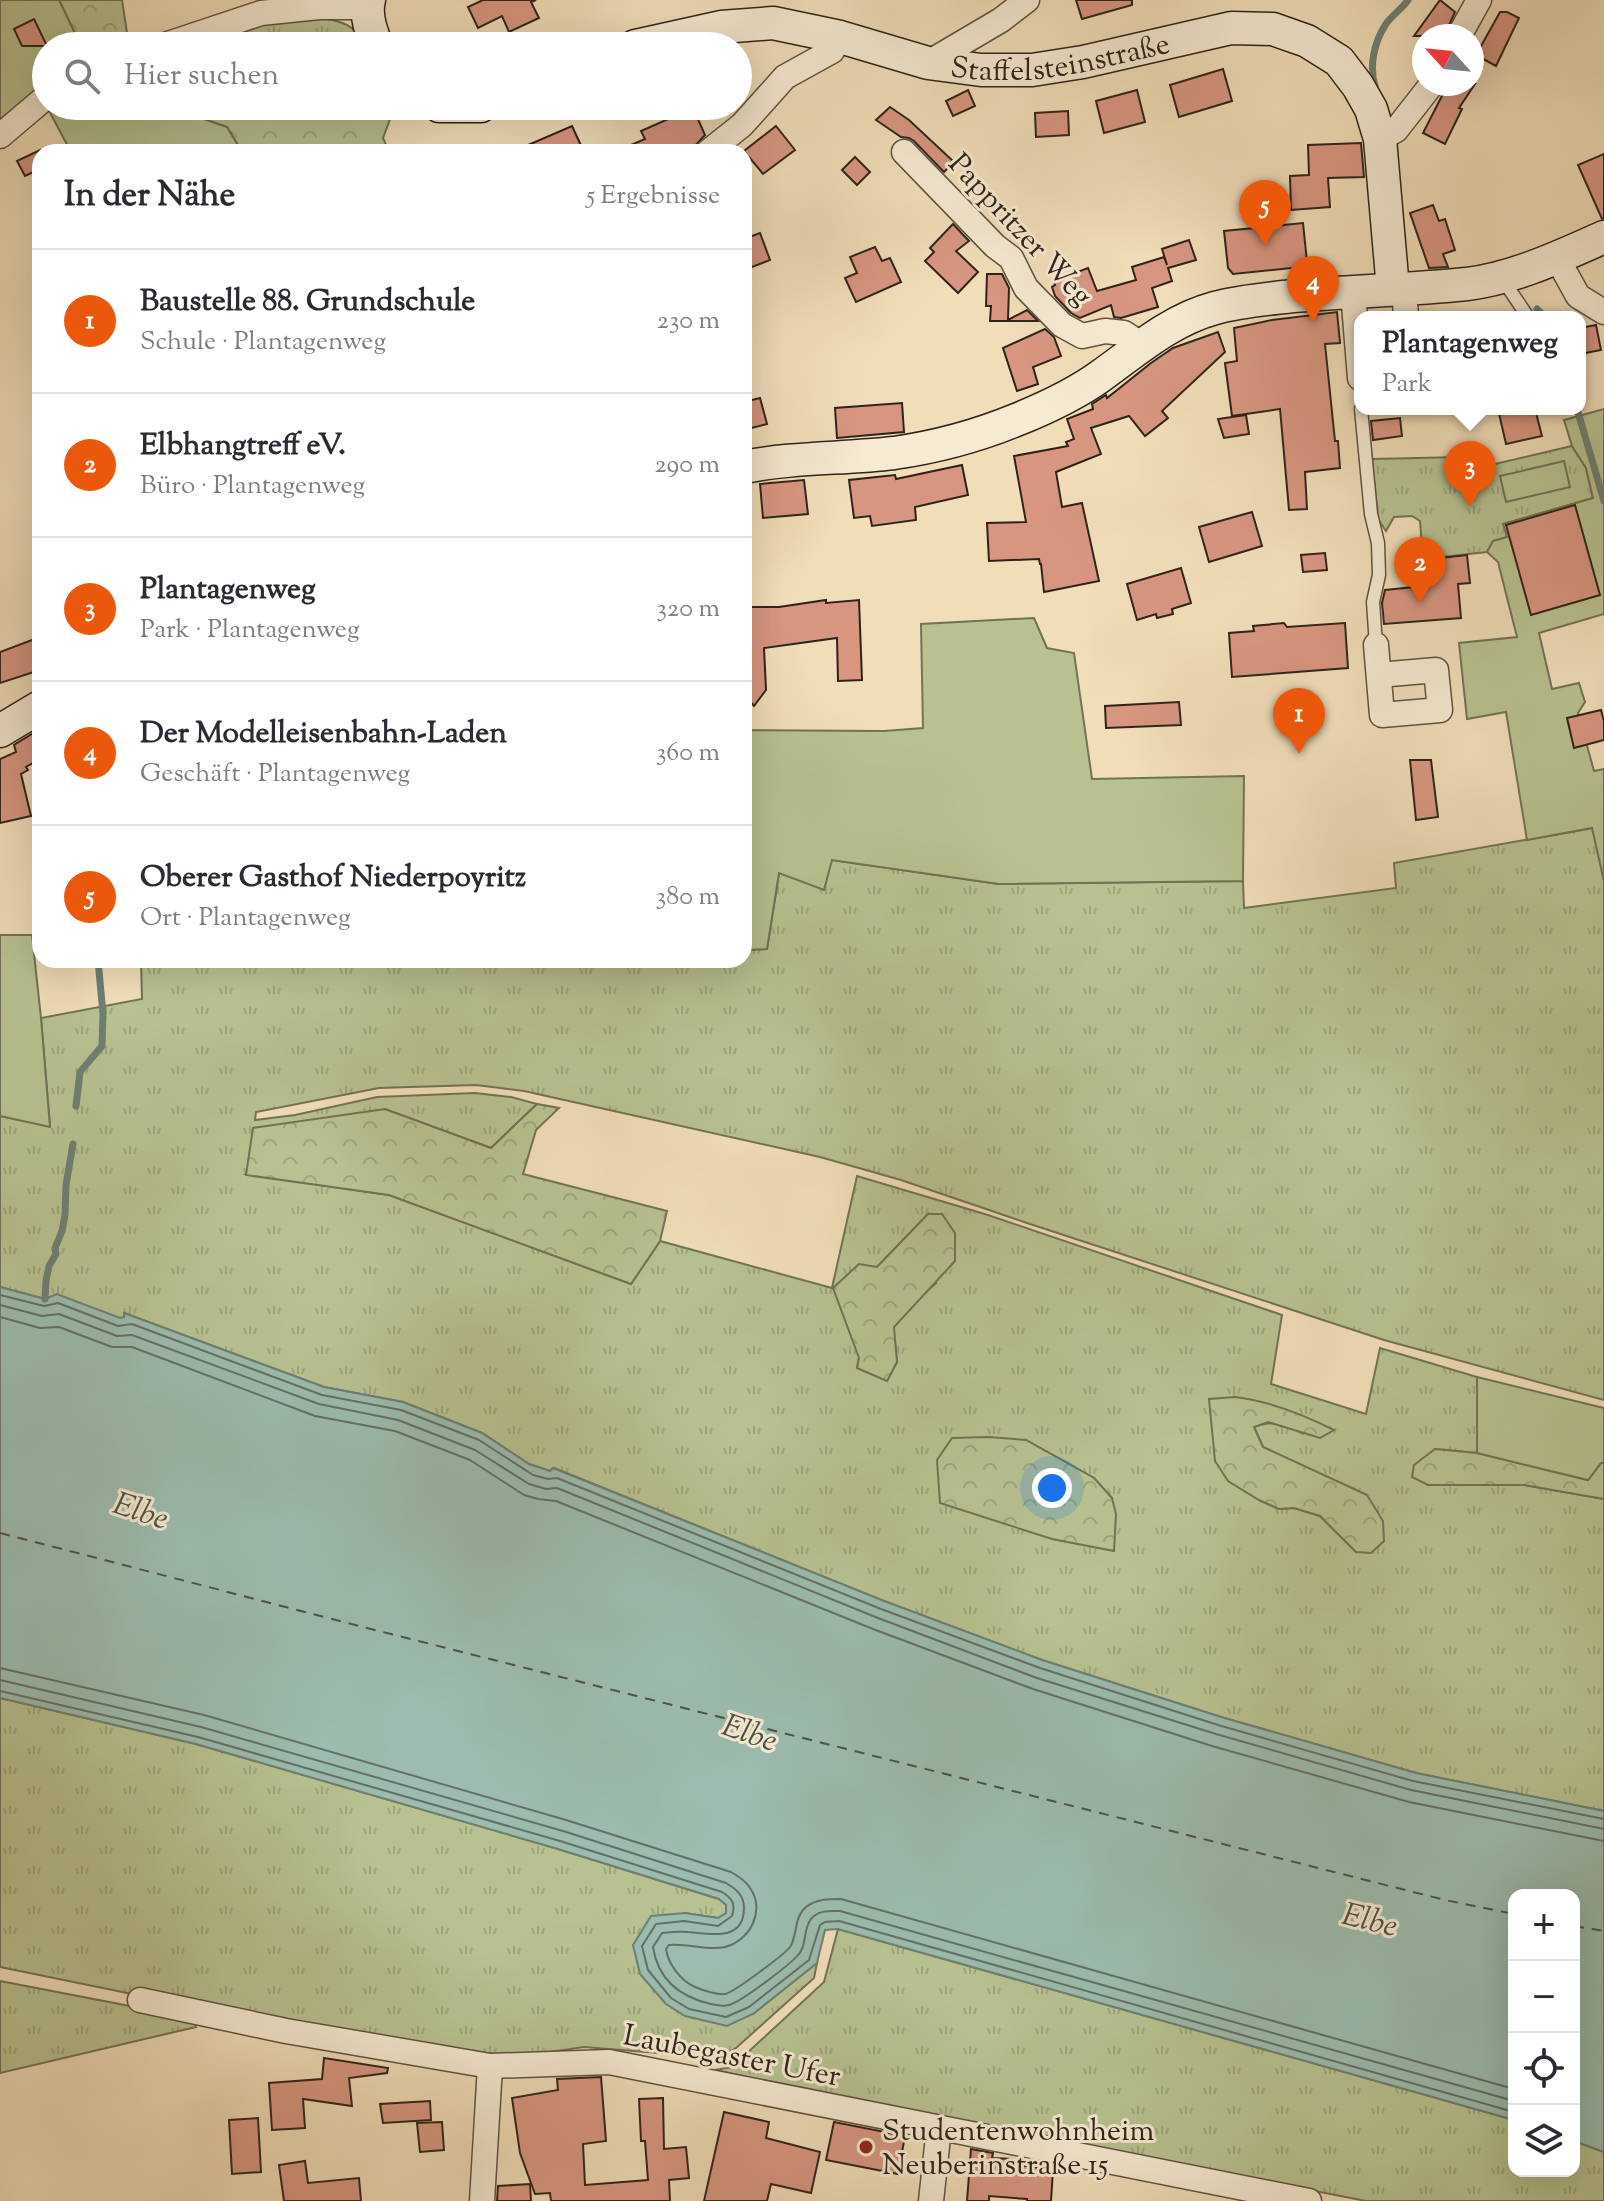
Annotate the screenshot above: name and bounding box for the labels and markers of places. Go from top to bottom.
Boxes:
pin: 5 [1239,180,1291,246]
pin: 4 [1287,256,1339,322]
pin: 3 [1444,441,1496,507]
pin: 2 [1394,537,1446,603]
pin: 1 [1273,688,1325,754]
place label: Studentenwohnheim Neuberinstraße 15 [882,2111,1155,2188]
marker: Studentenwohnheim Neuberinstraße 15 [857,2138,875,2156]

